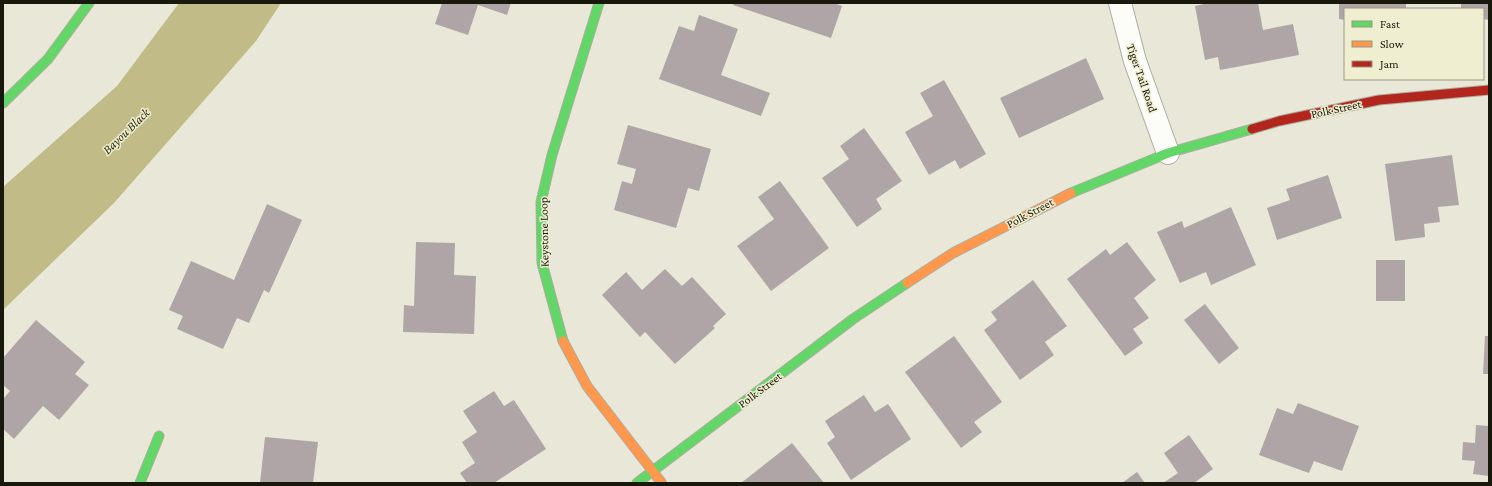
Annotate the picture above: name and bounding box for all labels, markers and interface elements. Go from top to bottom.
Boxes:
legend [1344,8,1484,80]
text: Fast [1380,17,1401,31]
text: Slow [1380,37,1404,51]
street label: Tiger Tail Road [1124,42,1161,115]
text: Jam [1379,57,1399,71]
street label: Polk Street [1310,97,1363,121]
water label: Bayou Black [99,104,154,157]
street label: Polk Street [1004,194,1057,231]
street label: Keystone Loop [536,197,552,267]
street label: Polk Street [735,368,785,411]

